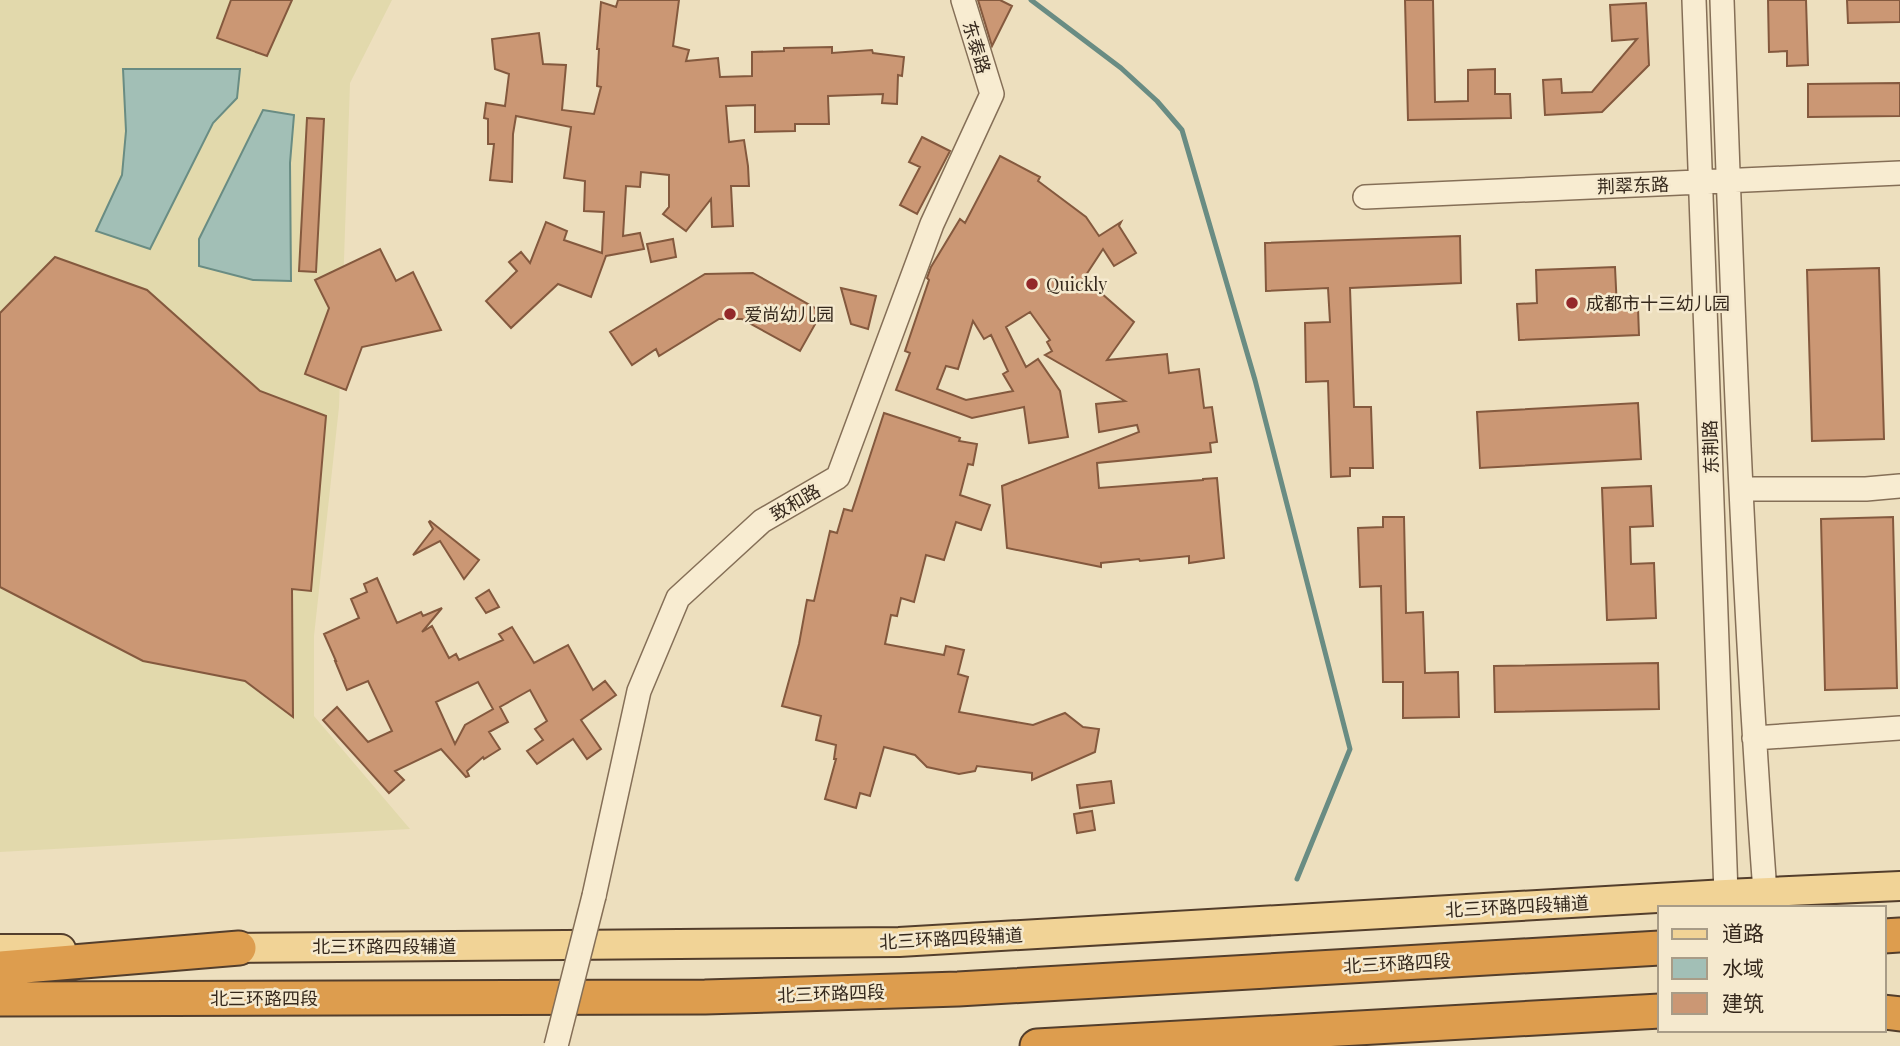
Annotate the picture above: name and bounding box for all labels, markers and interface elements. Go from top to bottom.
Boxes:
street label: 东泰路 [958,18,996,76]
street label: 荆翠东路 [1597,172,1669,198]
place label: Quickly [1046,272,1107,296]
marker: Quickly [1024,276,1040,292]
place label: 成都市十三幼儿园 [1586,291,1730,315]
marker: 成都市十三幼儿园 [1564,295,1580,311]
place label: 爱尚幼儿园 [744,302,834,326]
marker: 爱尚幼儿园 [722,306,738,322]
street label: 东荆路 [1697,420,1723,474]
street label: 致和路 [766,478,824,526]
street label: 北三环路四段辅道 [1444,890,1590,922]
legend [1658,906,1886,1032]
text: 道路 [1722,918,1764,946]
street label: 北三环路四段辅道 [878,922,1024,954]
street label: 北三环路四段辅道 [312,934,456,958]
street label: 北三环路四段 [1342,948,1452,978]
text: 水域 [1722,953,1764,981]
street label: 北三环路四段 [777,979,885,1007]
street label: 北三环路四段 [210,986,318,1010]
text: 建筑 [1722,988,1764,1016]

